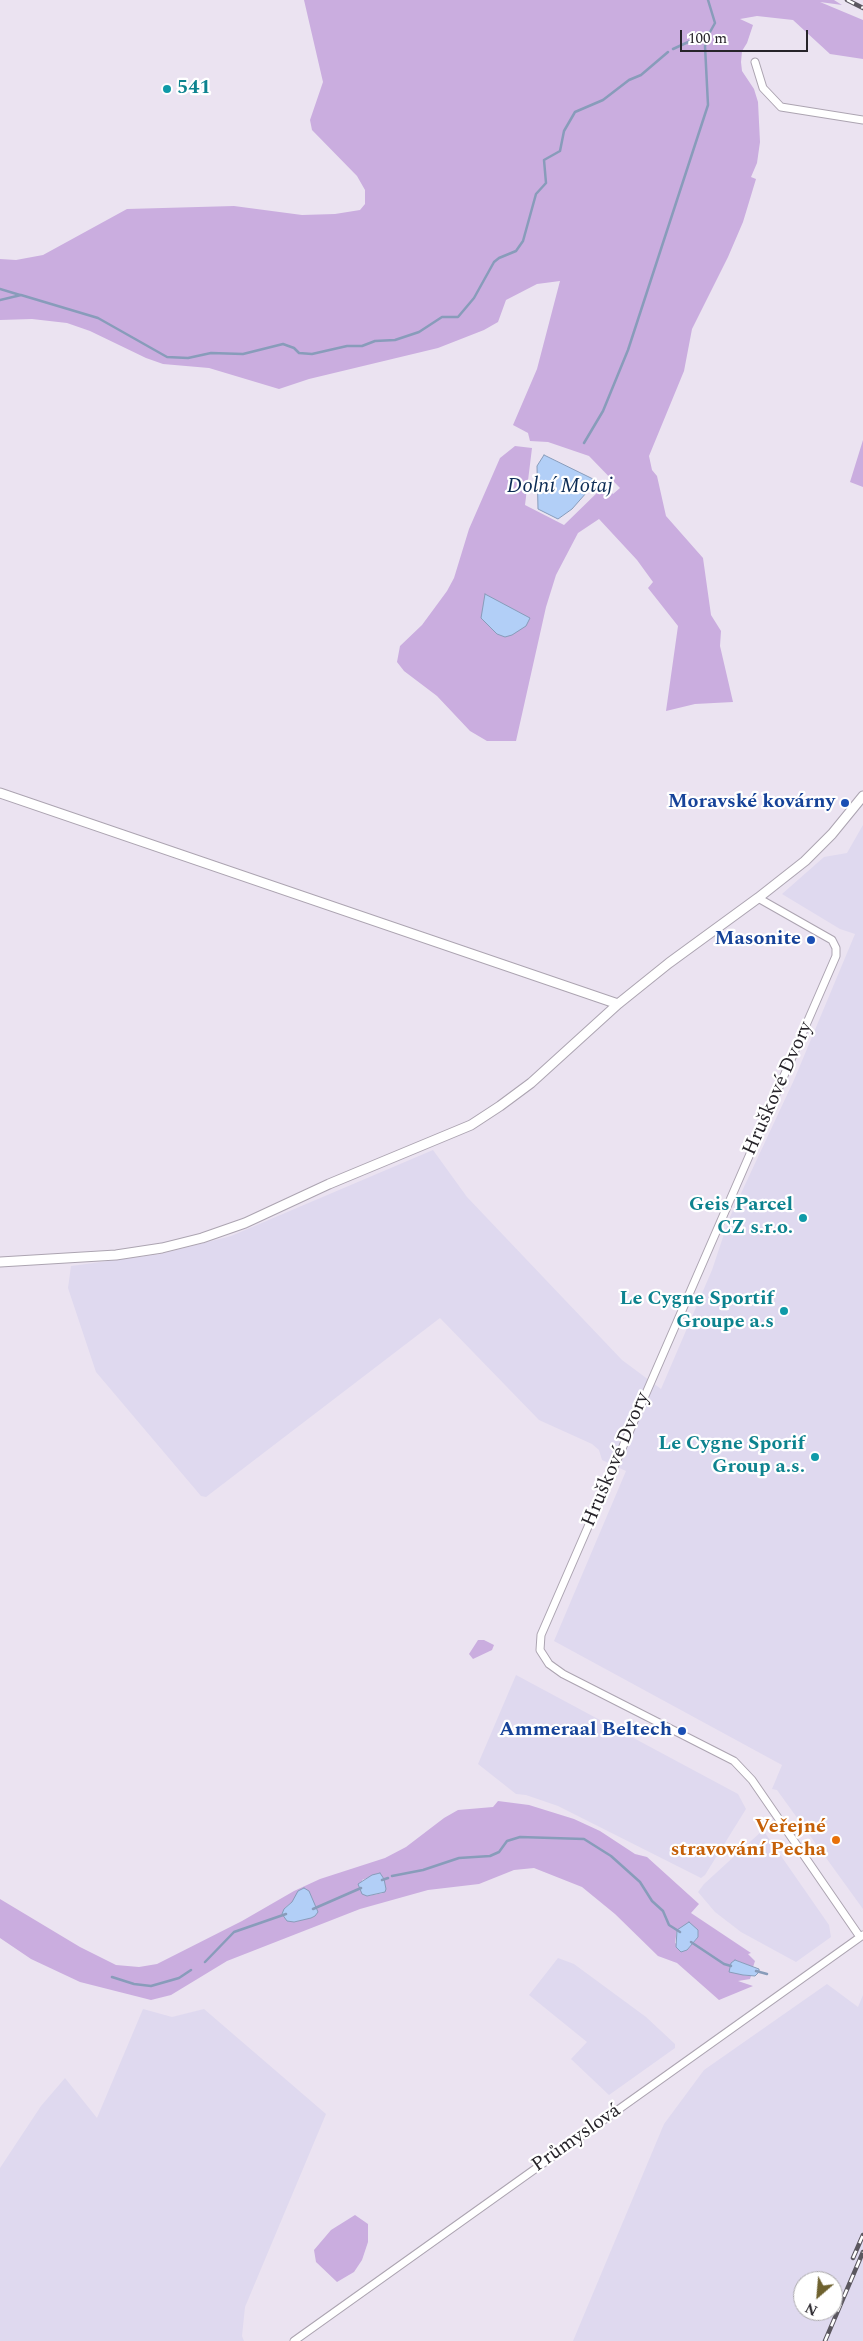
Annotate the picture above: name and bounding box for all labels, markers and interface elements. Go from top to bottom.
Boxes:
scale bar [683,20,810,52]
text: 100 m [688,27,727,50]
place label: 541 [177,77,211,101]
marker: 541 [161,83,173,95]
water label: Dolní Motaj [507,475,613,501]
place label: Moravské kovárny [668,791,835,815]
marker: Moravské kovárny [839,797,851,809]
place label: Masonite [715,928,801,952]
marker: Masonite [805,934,817,946]
street label: Hruškové Dvory [739,1018,819,1160]
place label: Geis Parcel CZ s.r.o. [689,1194,793,1241]
marker: Geis Parcel CZ s.r.o. [797,1212,809,1224]
place label: Le Cygne Sportif Groupe a.s [619,1288,774,1335]
marker: Le Cygne Sportif Groupe a.s [778,1305,790,1317]
street label: Hruškové Dvory [578,1389,656,1531]
place label: Le Cygne Sporif Group a.s. [658,1433,805,1480]
marker: Le Cygne Sporif Group a.s. [809,1451,821,1463]
place label: Ammeraal Beltech [499,1719,672,1743]
marker: Ammeraal Beltech [676,1725,688,1737]
place label: Veřejné stravování Pecha [671,1816,826,1863]
marker: Veřejné stravování Pecha [830,1834,842,1846]
street label: Průmyslová [528,2100,626,2178]
north arrow [793,2271,843,2321]
text: N [802,2297,821,2321]

